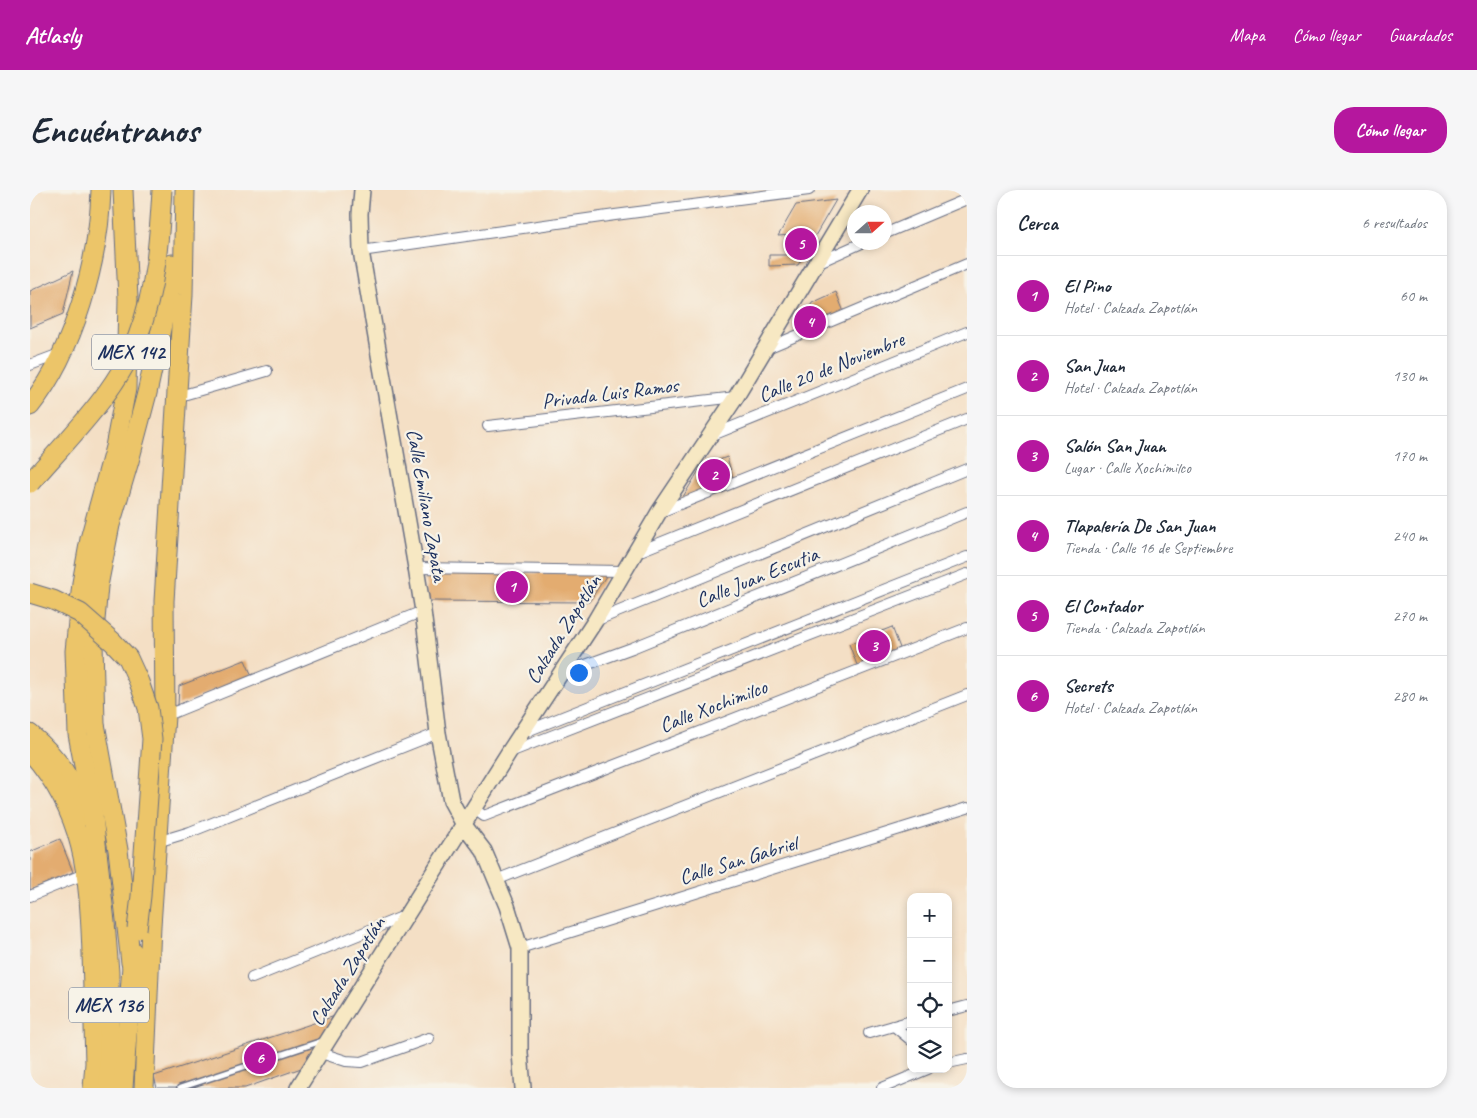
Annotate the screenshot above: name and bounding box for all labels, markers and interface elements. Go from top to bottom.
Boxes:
text: Atlasly [25,20,81,50]
text: Mapa [1230,24,1265,46]
text: Cómo llegar [1293,24,1361,46]
text: Guardados [1389,24,1452,46]
button: Cómo llegar [1334,107,1447,153]
text: Encuéntranos [30,108,199,153]
north arrow [847,205,892,250]
text: Cerca [1017,210,1058,236]
text: 6 resultados [1362,213,1427,233]
pin: 5 [785,225,817,263]
text: El Pino [1064,274,1111,298]
text: 1 [1029,286,1037,306]
text: 60 m [1400,286,1427,306]
text: Hotel · Calzada Zapotlán [1064,298,1197,318]
pin: 4 [794,303,826,341]
street label: Calle 20 de Noviembre [754,325,909,408]
road number: MEX 142 [92,334,170,370]
text: San Juan [1064,354,1125,378]
text: 2 [1029,366,1037,386]
text: 130 m [1393,366,1427,386]
street label: Privada Luis Ramos [540,372,681,414]
text: Hotel · Calzada Zapotlán [1064,378,1197,398]
street label: Calle Emiliano Zapata [401,427,454,586]
text: Salón San Juan [1064,434,1166,458]
text: 3 [1029,446,1037,466]
text: 170 m [1393,446,1427,466]
pin: 2 [698,456,730,494]
text: Lugar · Calle Xochimilco [1064,458,1191,478]
text: Tlapalería De San Juan [1064,514,1215,538]
text: 4 [1029,526,1037,546]
text: 240 m [1393,526,1427,546]
text: Tienda · Calle 16 de Septiembre [1064,538,1232,558]
street label: Calle Juan Escutia [692,540,824,613]
pin: 1 [496,568,528,606]
street label: Calzada Zapotlán [519,569,607,688]
text: El Contador [1064,594,1142,618]
text: 5 [1030,606,1036,626]
text: 270 m [1393,606,1427,626]
text: Tienda · Calzada Zapotlán [1064,618,1205,638]
pin: 3 [858,627,890,665]
your location [566,660,592,686]
street label: Calle Xochimilco [655,673,772,738]
text: Secrets [1064,674,1112,698]
text: 6 [1029,686,1037,706]
text: 280 m [1393,686,1427,706]
text: Hotel · Calzada Zapotlán [1064,698,1197,718]
street label: Calle San Gabriel [676,829,803,890]
map controls [907,893,952,1073]
button: + [907,893,952,938]
street label: Calzada Zapotlán [303,911,391,1030]
button: − [907,938,952,983]
button: locate [907,983,952,1028]
road number: MEX 136 [69,988,149,1022]
button: layers [907,1028,952,1073]
pin: 6 [244,1039,276,1077]

